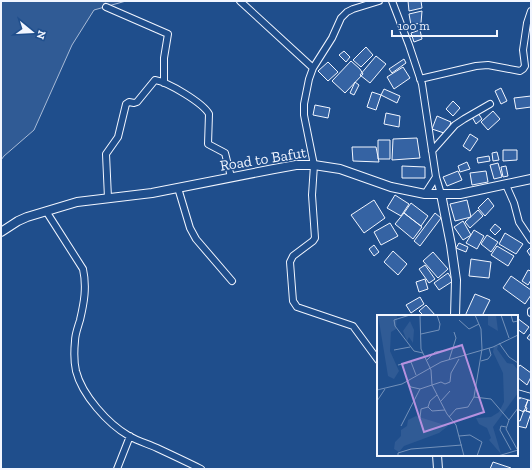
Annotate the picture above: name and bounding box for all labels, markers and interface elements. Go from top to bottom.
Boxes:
north arrow [12,12,52,52]
scale bar [392,12,497,38]
text: 100 m [398,19,430,33]
text: N [33,29,49,42]
street label: Road to Bafut [218,143,308,175]
inset map [377,315,518,456]

